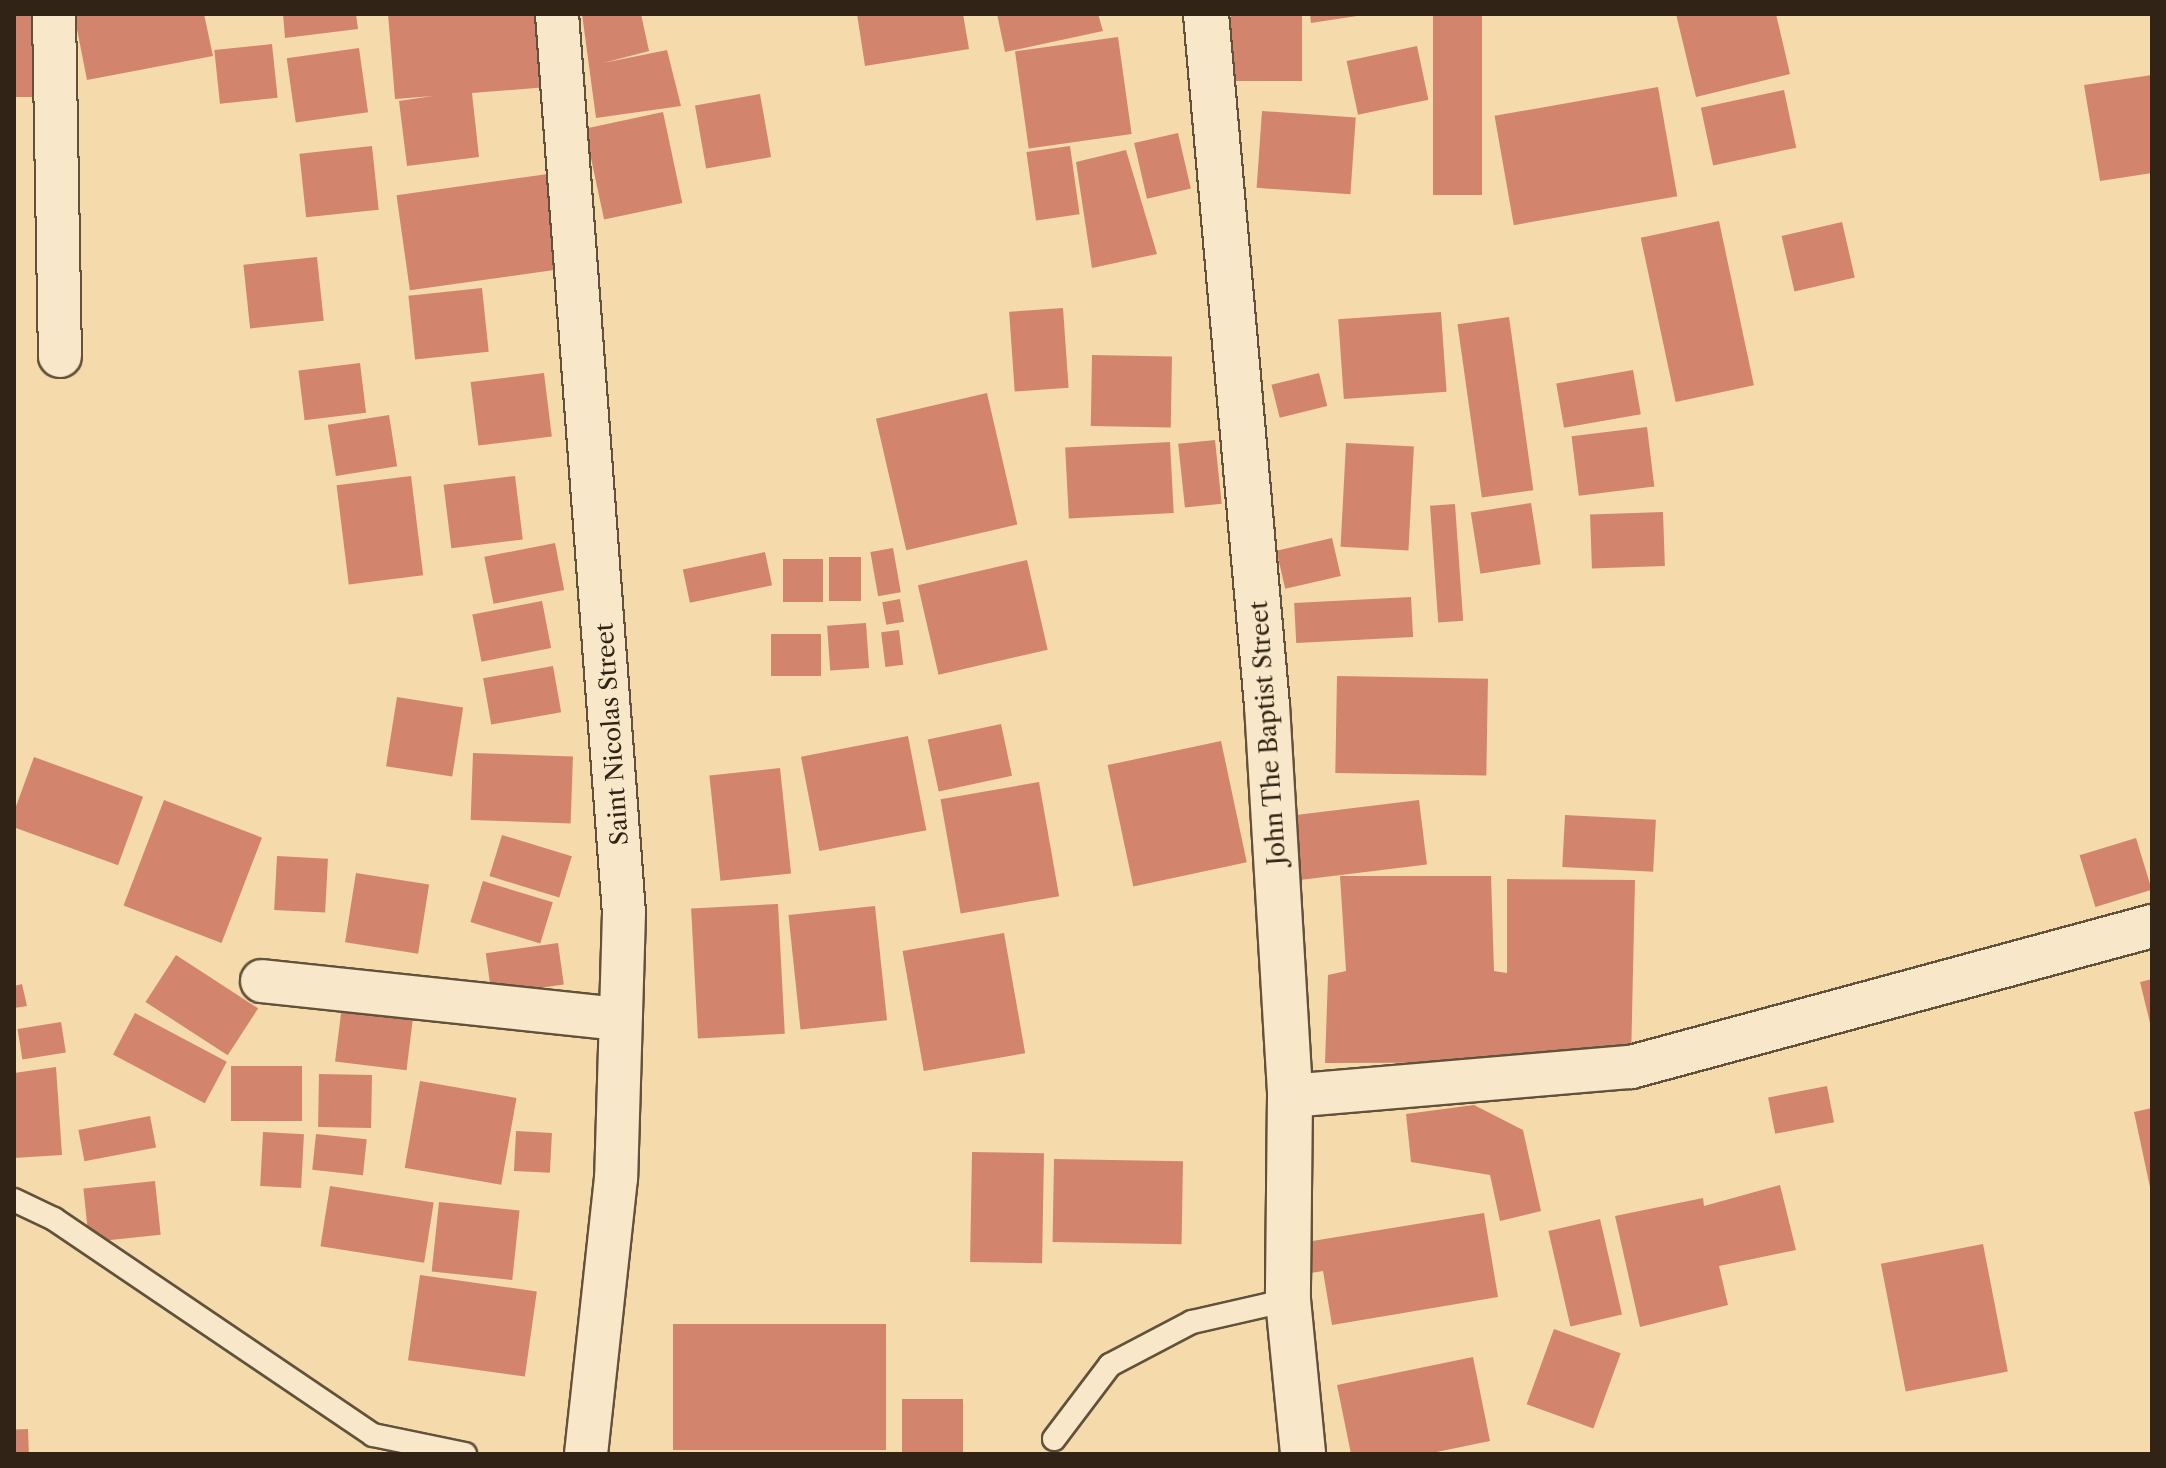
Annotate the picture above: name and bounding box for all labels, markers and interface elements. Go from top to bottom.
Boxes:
street label: John The Baptist Street [1244,600,1292,866]
street label: Saint Nicolas Street [590,622,634,846]

